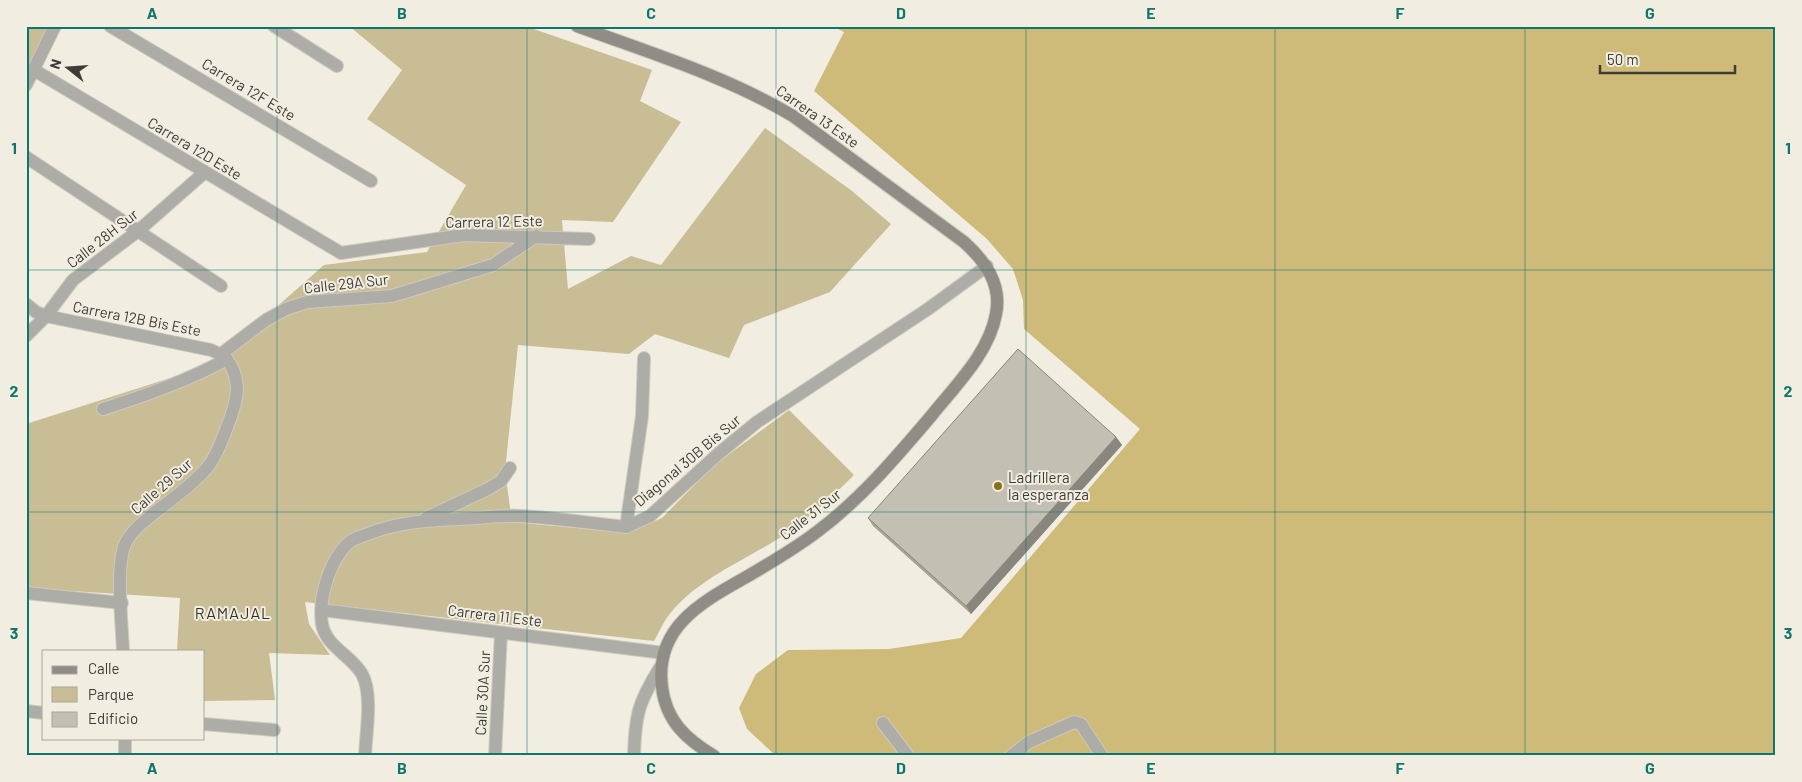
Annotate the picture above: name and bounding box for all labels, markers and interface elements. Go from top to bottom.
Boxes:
text: A [147,3,158,22]
text: B [397,3,407,22]
text: C [646,3,656,22]
text: D [896,3,906,22]
text: E [1146,3,1156,22]
text: F [1396,3,1405,22]
text: G [1645,3,1655,22]
north arrow [42,42,92,92]
scale bar [1600,42,1734,74]
text: 50 m [1607,50,1639,68]
street label: Carrera 12F Este [199,54,299,124]
text: N [46,57,65,71]
street label: Carrera 13 Este [773,81,863,151]
street label: Carrera 12D Este [145,113,245,183]
text: 1 [11,138,17,157]
text: 1 [1785,138,1791,157]
street label: Calle 28H Sur [63,204,142,271]
street label: Carrera 12 Este [445,211,543,231]
street label: Calle 29A Sur [303,270,390,296]
street label: Carrera 12B Bis Este [71,297,203,339]
text: 2 [10,381,19,400]
text: 2 [1784,381,1793,400]
street label: Diagonal 30B Bis Sur [630,410,744,510]
street label: Calle 29 Sur [127,454,196,518]
place label: Ladrillera la esperanza [1008,468,1089,503]
marker: Ladrillera la esperanza [992,480,1004,492]
street label: Calle 31 Sur [776,484,845,543]
street label: Carrera 11 Este [447,600,543,630]
district label: RAMAJAL [195,603,271,622]
text: 3 [10,623,18,642]
text: 3 [1784,623,1792,642]
street label: Calle 30A Sur [471,649,493,736]
legend [42,650,205,740]
text: Calle [88,659,120,677]
text: Parque [88,685,134,703]
text: Edificio [88,709,138,727]
text: A [147,758,158,777]
text: B [397,758,407,777]
text: C [646,758,656,777]
text: D [896,758,906,777]
text: E [1146,758,1156,777]
text: F [1396,758,1405,777]
text: G [1645,758,1655,777]

